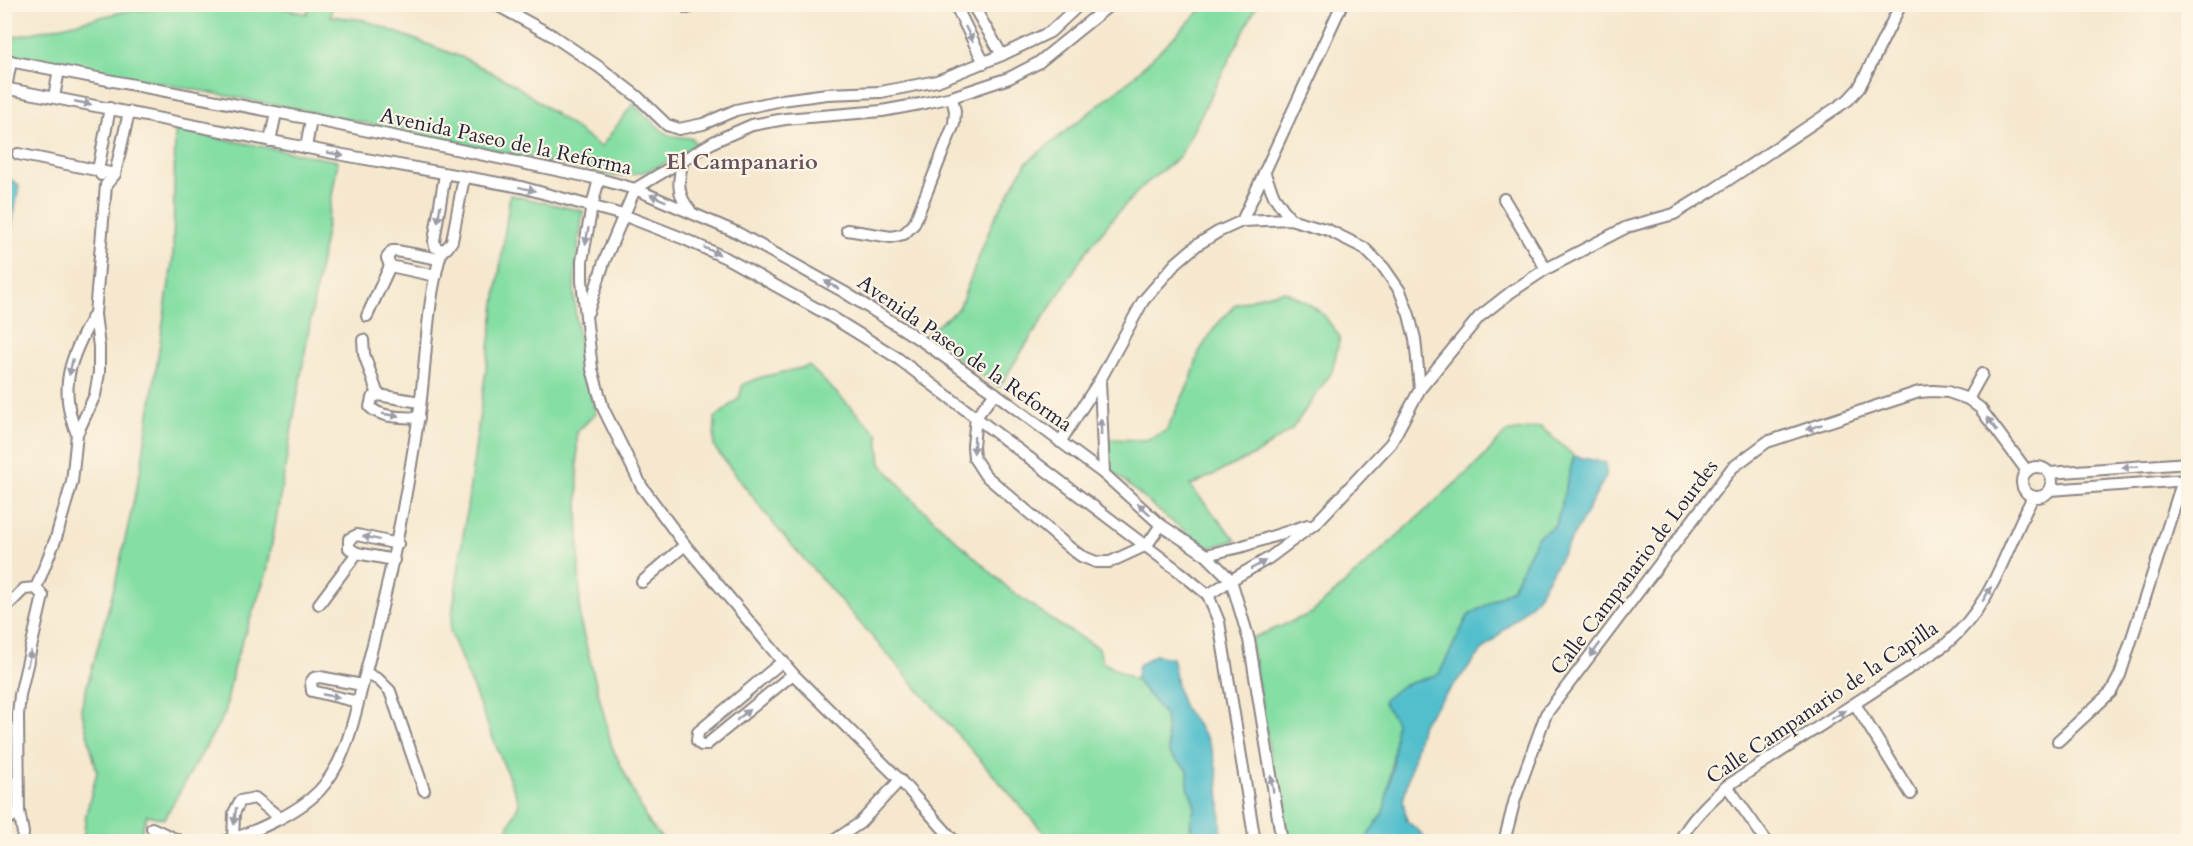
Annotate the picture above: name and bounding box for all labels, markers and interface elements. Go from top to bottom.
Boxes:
one-way arrow [965,25,974,42]
one-way arrow [73,99,92,108]
street label: Avenida Paseo de la Reforma [377,101,634,182]
district label: El Campanario [666,147,818,177]
one-way arrow [326,150,345,159]
one-way arrow [518,185,537,194]
one-way arrow [649,193,667,202]
one-way arrow [434,205,443,224]
one-way arrow [582,226,591,245]
one-way arrow [703,246,721,256]
street label: Avenida Paseo de la Reforma [851,268,1078,439]
one-way arrow [823,280,840,290]
one-way arrow [65,358,75,376]
one-way arrow [381,410,400,419]
one-way arrow [1986,416,1998,431]
one-way arrow [1096,418,1106,437]
one-way arrow [1805,422,1823,432]
one-way arrow [969,435,979,454]
street label: Calle Campanario de Lourdes [1544,454,1725,681]
one-way arrow [2121,462,2140,471]
one-way arrow [1136,502,1151,516]
one-way arrow [361,533,380,542]
one-way arrow [1250,560,1267,570]
one-way arrow [1982,586,1993,602]
street label: Calle Campanario de la Capilla [1701,614,1944,791]
one-way arrow [1589,642,1601,657]
one-way arrow [25,650,35,668]
one-way arrow [321,692,340,701]
one-way arrow [736,709,751,721]
one-way arrow [1829,710,1846,721]
one-way arrow [1267,774,1276,793]
one-way arrow [231,807,240,826]

